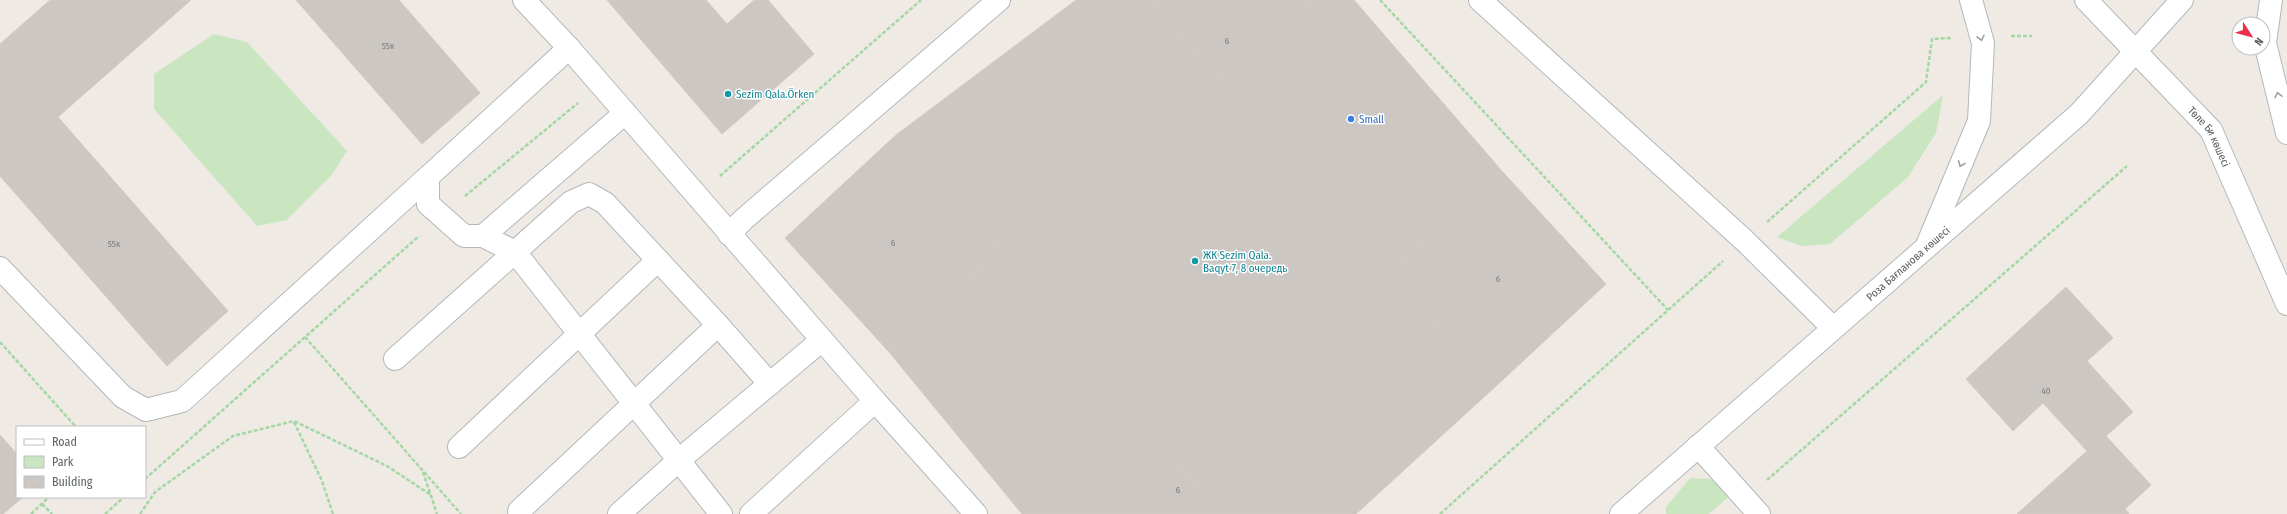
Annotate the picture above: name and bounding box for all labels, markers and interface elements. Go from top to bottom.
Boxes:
north arrow [2231,16,2271,56]
one-way arrow [1976,34,1985,41]
text: N [2251,35,2266,48]
house number: 6 [1225,36,1230,46]
house number: 55к [382,41,395,51]
place label: Sezim Qala.Örken [736,88,814,101]
marker: Sezim Qala.Örken [723,89,733,99]
one-way arrow [2274,92,2283,99]
street label: Төле Би көшесі [2185,104,2233,169]
place label: Small [1359,113,1384,126]
marker: Small [1346,114,1356,124]
one-way arrow [1958,159,1966,167]
street label: Роза Бағланова көшесі [1864,223,1953,303]
house number: 6 [891,238,896,248]
house number: 55к [108,239,121,249]
place label: ЖК Sezim Qala. Baqyt 7, 8 очередь [1203,249,1287,275]
marker: ЖК Sezim Qala. Baqyt 7, 8 очередь [1190,256,1200,266]
house number: 6 [1496,274,1501,284]
house number: 40 [2041,386,2051,396]
legend [16,426,146,498]
text: Road [52,435,77,449]
text: Park [52,455,74,469]
text: Building [52,475,93,489]
house number: 6 [1176,485,1181,495]

